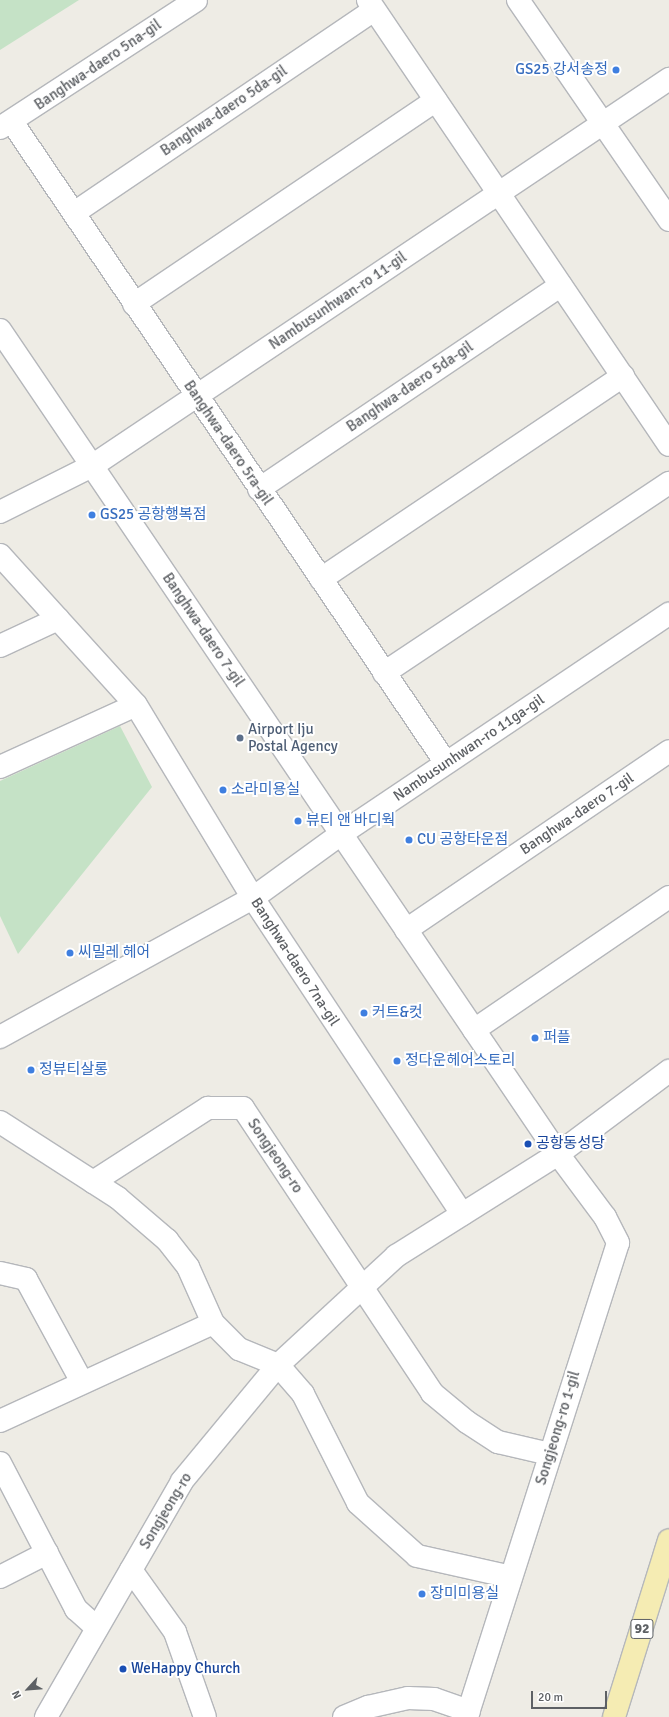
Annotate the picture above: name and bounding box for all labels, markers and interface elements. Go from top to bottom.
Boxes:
street label: Banghwa-daero 5na-gil [31,16,165,114]
place label: GS25 강서송정 [515,61,608,79]
street label: Banghwa-daero 5da-gil [157,62,291,160]
marker: GS25 강서송정 [611,65,621,75]
street label: Nambusunhwan-ro 11-gil [266,248,410,354]
street label: Banghwa-daero 5da-gil [343,338,477,436]
street label: Banghwa-daero 5ra-gil [180,377,276,509]
place label: GS25 공항행복점 [100,506,206,524]
marker: GS25 공항행복점 [87,510,97,520]
street label: Banghwa-daero 7-gil [158,570,248,690]
street label: Nambusunhwan-ro 11ga-gil [390,691,548,805]
place label: Airport Iju Postal Agency [248,720,338,755]
marker: Airport Iju Postal Agency [235,733,245,743]
street label: Banghwa-daero 7-gil [517,769,637,859]
place label: 소라미용실 [231,781,300,799]
marker: 소라미용실 [218,785,228,795]
place label: 뷰티 앤 바디웍 [306,812,395,830]
marker: 뷰티 앤 바디웍 [293,816,303,826]
place label: CU 공항타운점 [417,831,508,849]
marker: CU 공항타운점 [404,835,414,845]
street label: Banghwa-daero 7na-gil [247,895,343,1029]
place label: 씨밀레 헤어 [78,944,150,962]
marker: 씨밀레 헤어 [65,948,75,958]
place label: 커트&컷 [372,1004,423,1022]
marker: 커트&컷 [359,1008,369,1018]
place label: 퍼플 [543,1029,571,1047]
marker: 퍼플 [530,1033,540,1043]
place label: 정다운헤어스토리 [405,1052,515,1070]
marker: 정다운헤어스토리 [392,1056,402,1066]
place label: 정뷰티살롱 [39,1061,108,1079]
marker: 정뷰티살롱 [26,1065,36,1075]
street label: Songjeong-ro [243,1115,307,1197]
place label: 공항동성당 [536,1135,605,1153]
marker: 공항동성당 [523,1139,533,1149]
street label: Songjeong-ro 1-gil [532,1369,584,1487]
street label: Songjeong-ro [136,1469,196,1553]
place label: 장미미용실 [430,1585,499,1603]
marker: 장미미용실 [417,1589,427,1599]
road number: 92 [630,1617,654,1641]
place label: WeHappy Church [131,1660,241,1678]
marker: WeHappy Church [118,1664,128,1674]
north arrow [8,1669,48,1709]
scale bar [533,1683,609,1709]
text: N [9,1688,24,1701]
text: 20 m [538,1690,563,1705]

